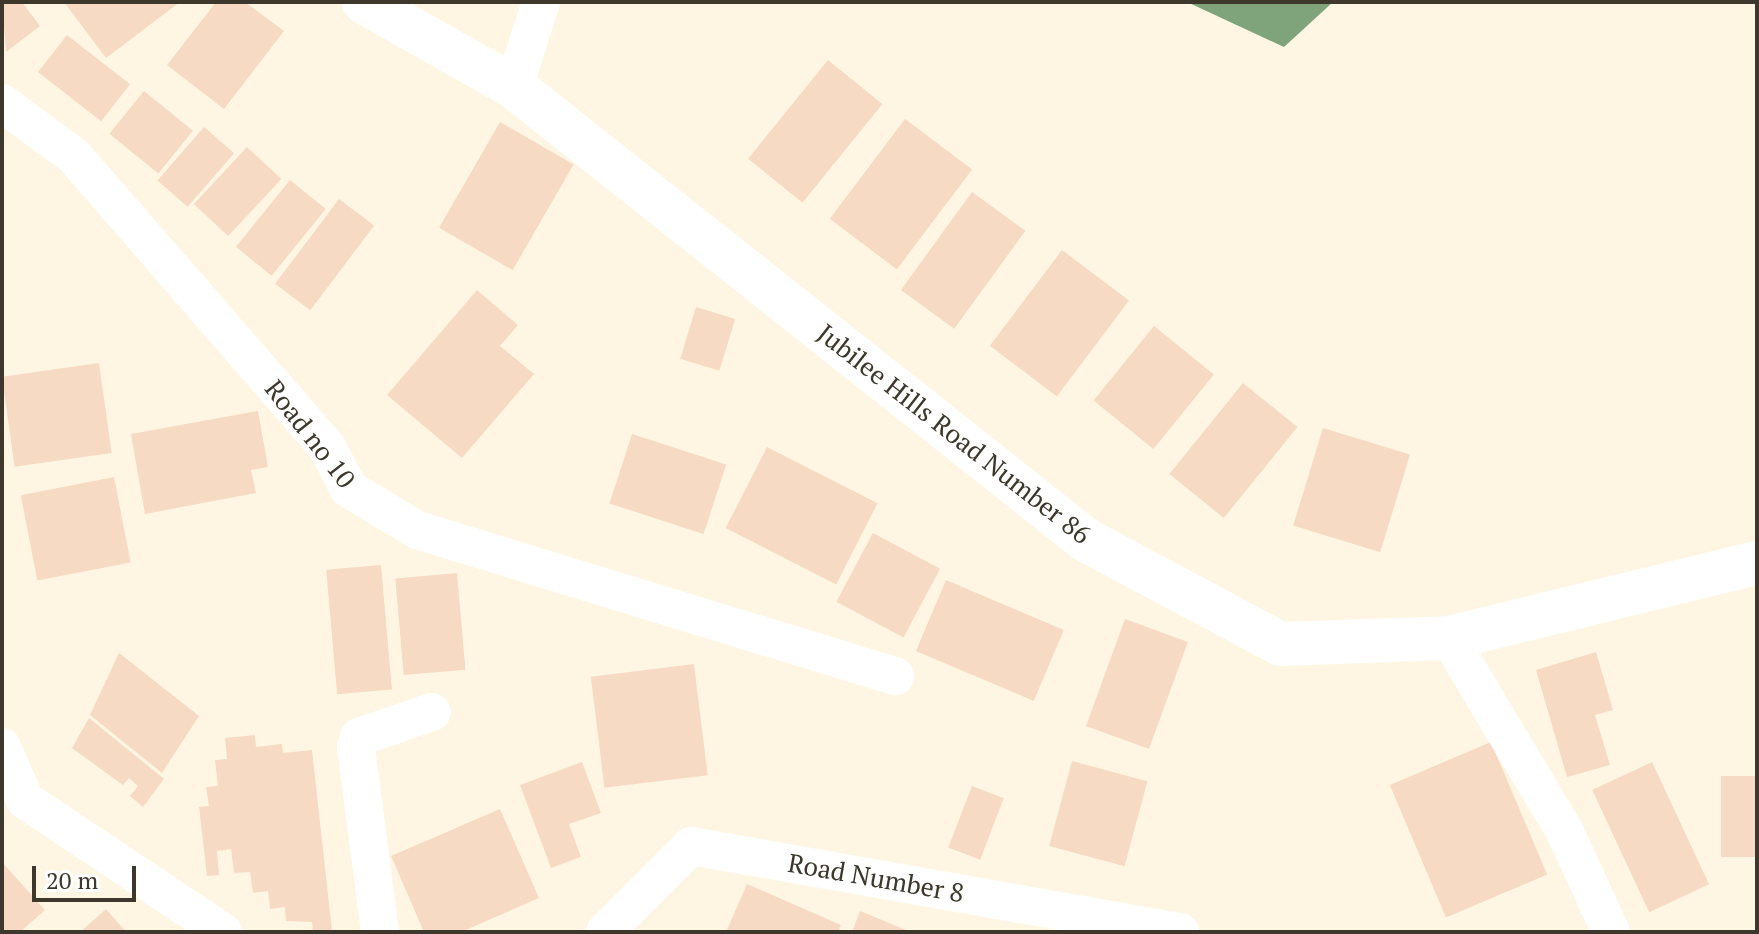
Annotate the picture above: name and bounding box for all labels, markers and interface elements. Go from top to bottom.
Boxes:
street label: Jubilee Hills Road Number 86 [811,318,1097,550]
street label: Road no 10 [258,374,362,494]
street label: Road Number 8 [786,847,966,909]
scale bar [36,850,140,900]
text: 20 m [46,864,98,896]

